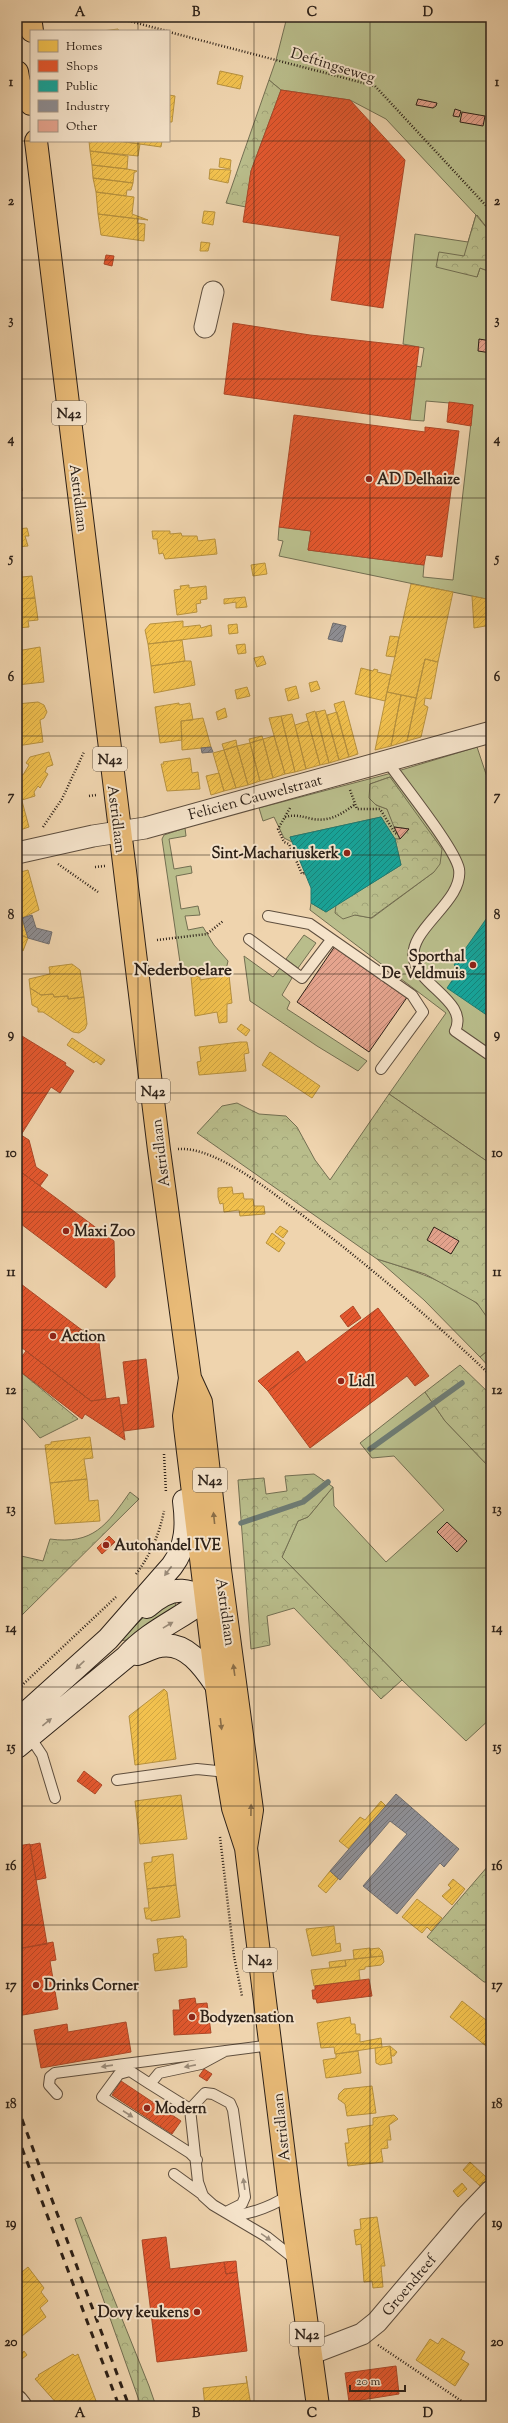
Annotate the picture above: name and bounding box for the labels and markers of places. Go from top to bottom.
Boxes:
place label: AD Delhaize [377,470,460,491]
marker: AD Delhaize [364,474,374,484]
place label: Sint-Machariuskerk [211,844,340,865]
marker: Sint-Machariuskerk [342,848,352,858]
place label: Sporthal De Veldmuis [382,947,466,985]
marker: Sporthal De Veldmuis [468,960,478,970]
place label: Maxi Zoo [74,1222,135,1243]
marker: Maxi Zoo [61,1226,71,1236]
place label: Action [61,1327,106,1348]
marker: Action [48,1331,58,1341]
place label: Lidl [349,1372,376,1393]
marker: Lidl [336,1376,346,1386]
place label: Autohandel IVE [114,1536,222,1557]
marker: Autohandel IVE [101,1540,111,1550]
place label: Drinks Corner [44,1976,139,1997]
marker: Drinks Corner [31,1980,41,1990]
place label: Bodyzensation [200,2008,294,2029]
marker: Bodyzensation [187,2012,197,2022]
place label: Modern [155,2099,207,2120]
marker: Modern [142,2103,152,2113]
place label: Dovy keukens [98,2303,189,2324]
marker: Dovy keukens [192,2307,202,2317]

